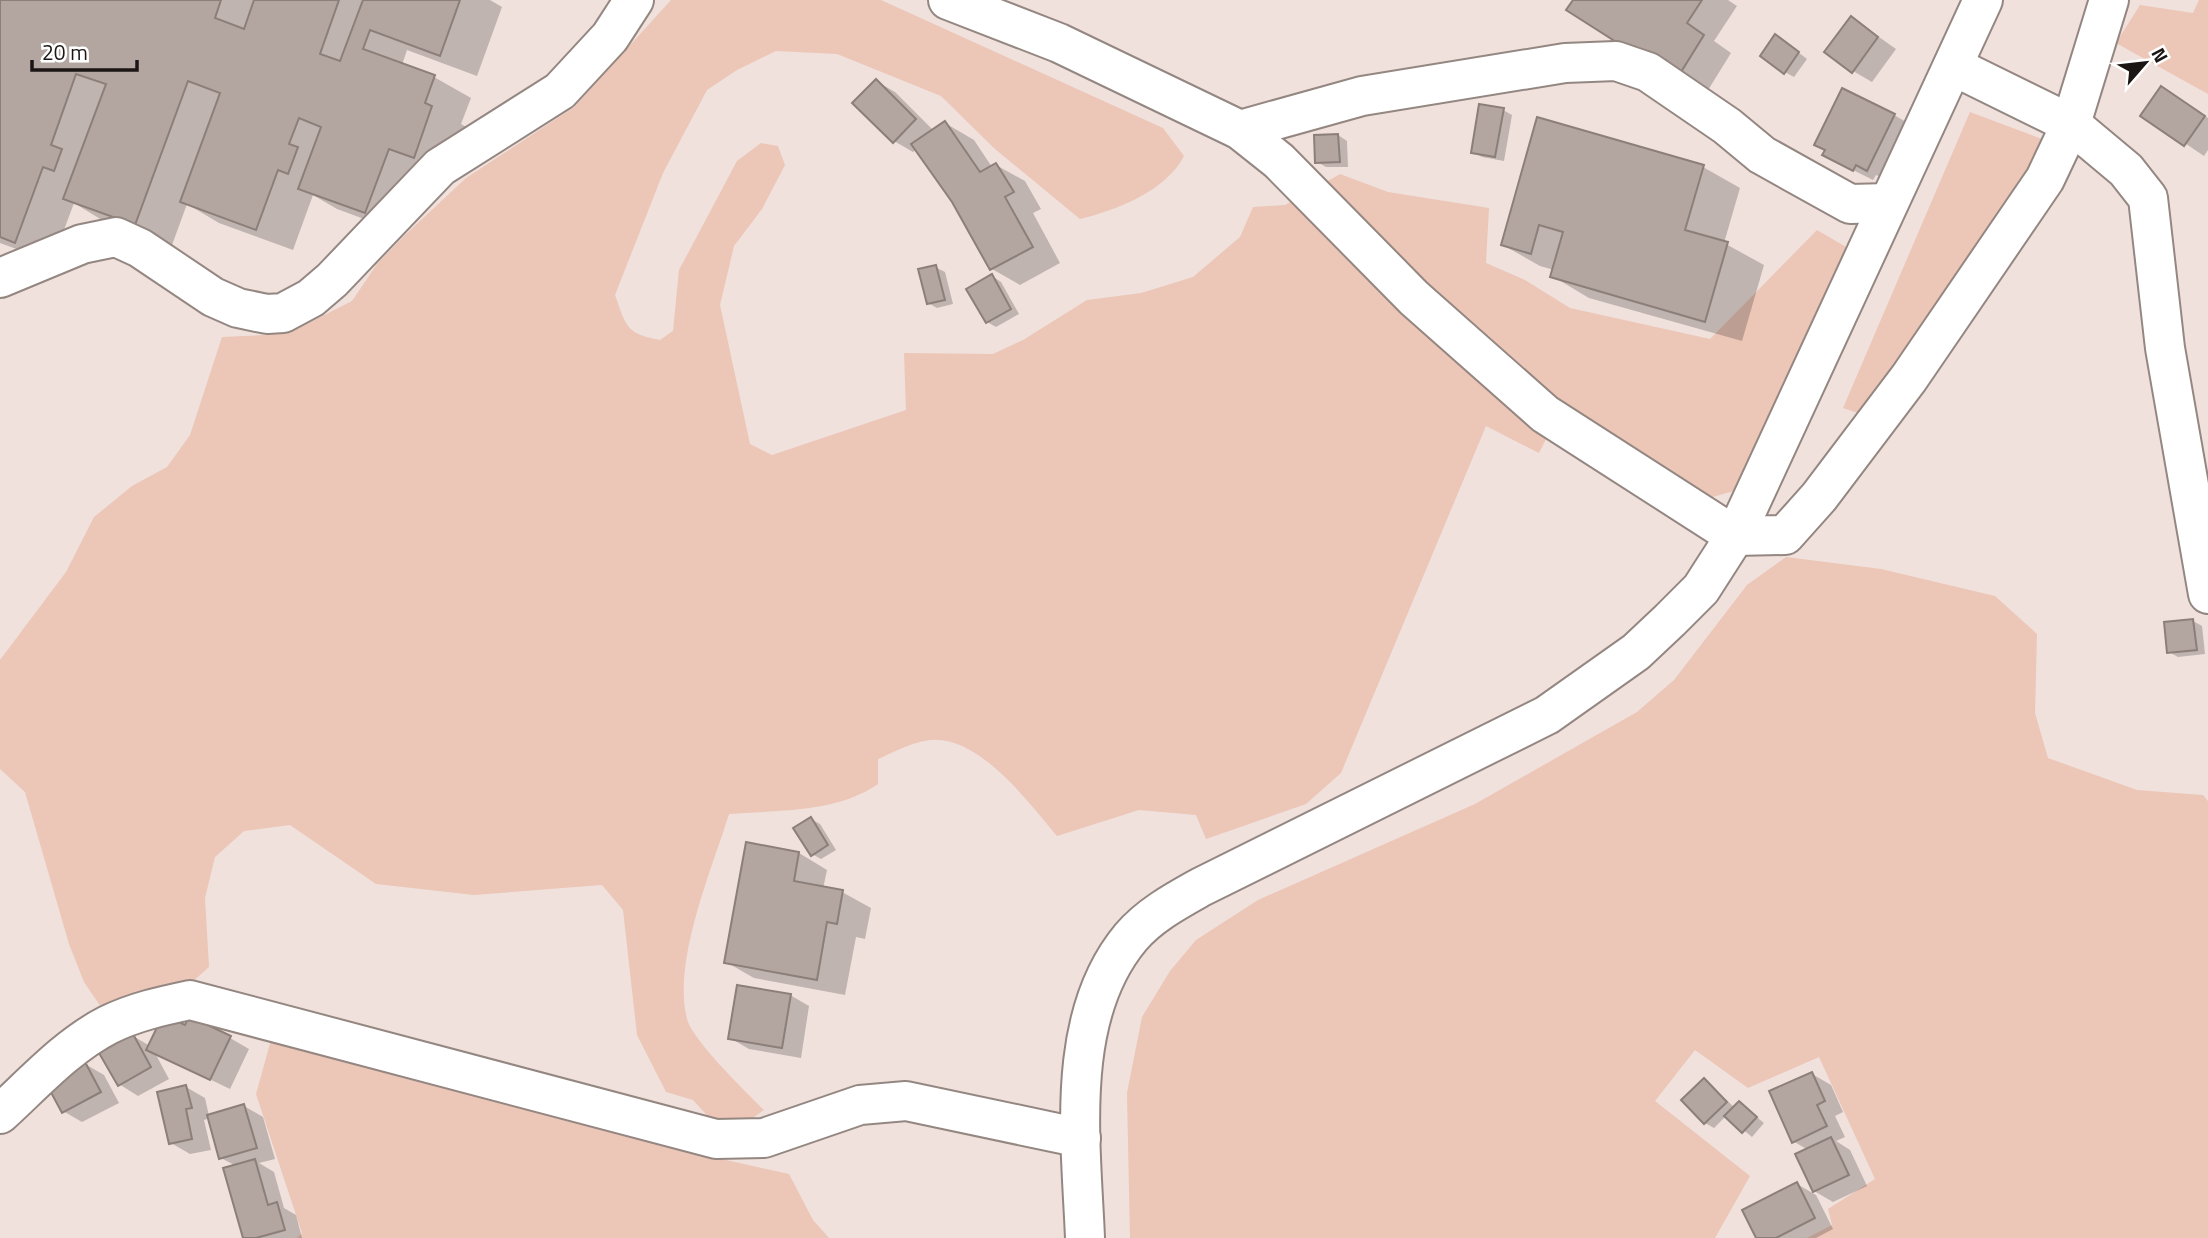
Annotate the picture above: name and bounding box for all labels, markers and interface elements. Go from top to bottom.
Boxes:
scale bar [32,28,136,72]
north arrow [2110,28,2180,98]
text: 20 m [42,36,88,68]
text: N [2145,42,2176,67]

